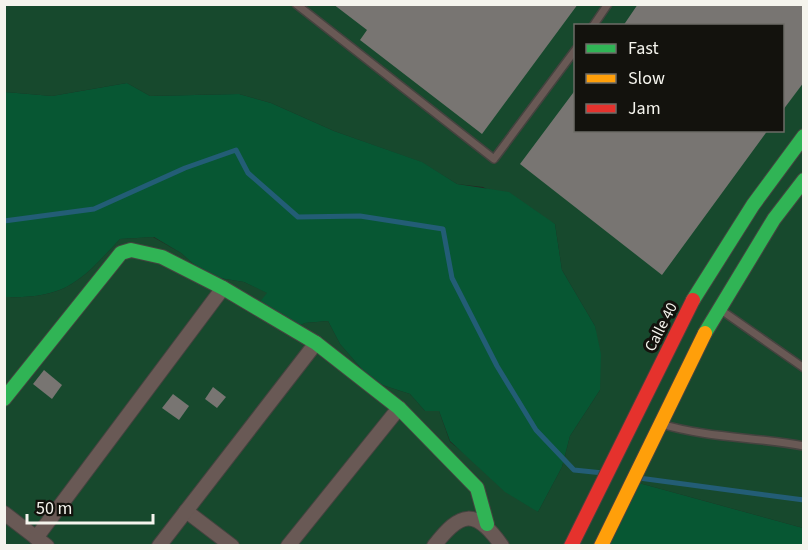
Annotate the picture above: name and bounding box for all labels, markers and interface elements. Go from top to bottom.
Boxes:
legend [574,24,784,132]
text: Fast [628,36,659,61]
text: Slow [628,66,665,91]
text: Jam [628,96,661,121]
street label: Calle 40 [639,299,683,355]
scale bar [27,487,153,525]
text: 50 m [36,496,72,521]

